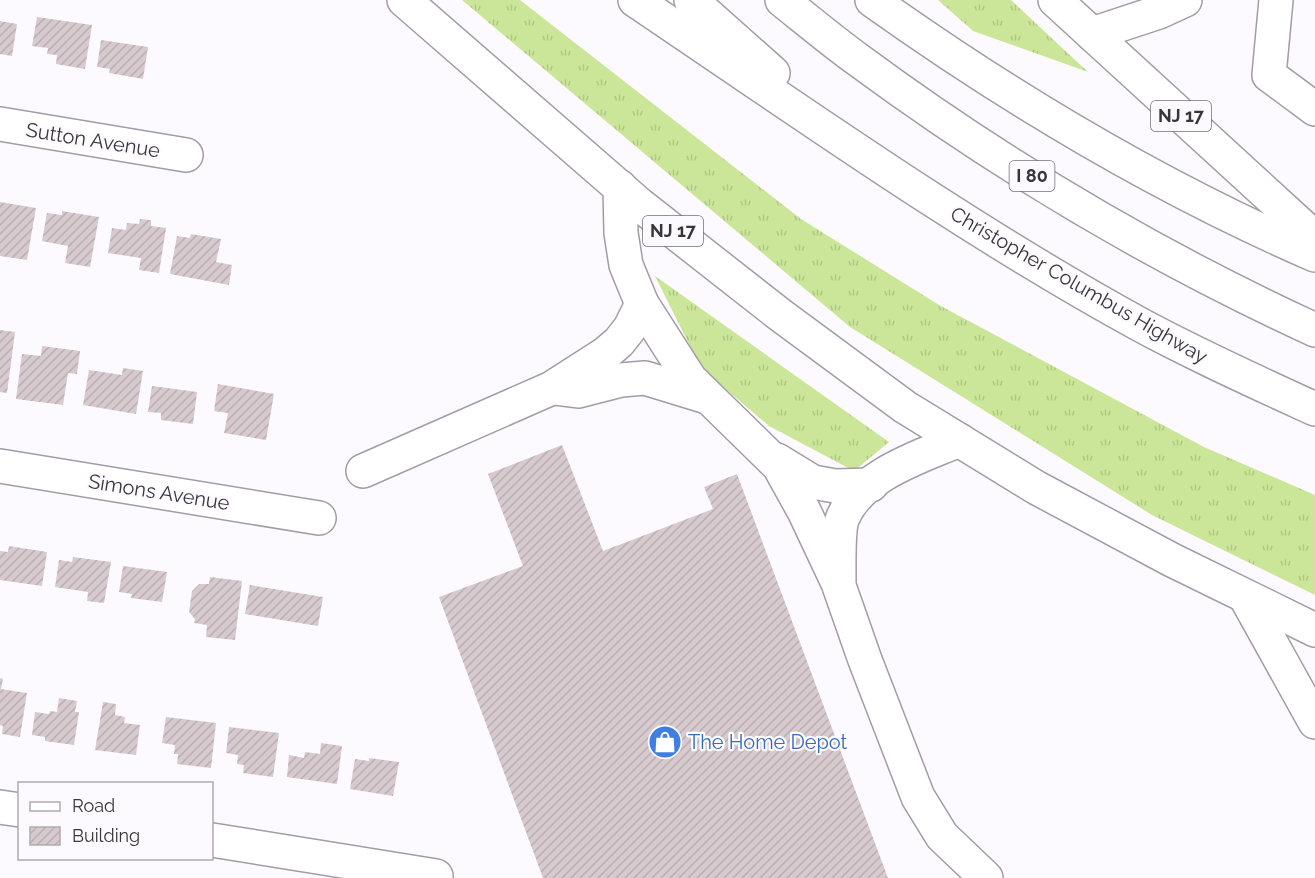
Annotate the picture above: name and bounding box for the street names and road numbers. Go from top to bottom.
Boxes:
road number: NJ 17 [1151,101,1211,131]
street label: Sutton Avenue [24,118,162,162]
road number: I 80 [1010,161,1054,191]
street label: Christopher Columbus Highway [946,201,1212,369]
road number: NJ 17 [643,216,703,246]
street label: Simons Avenue [87,469,232,515]

